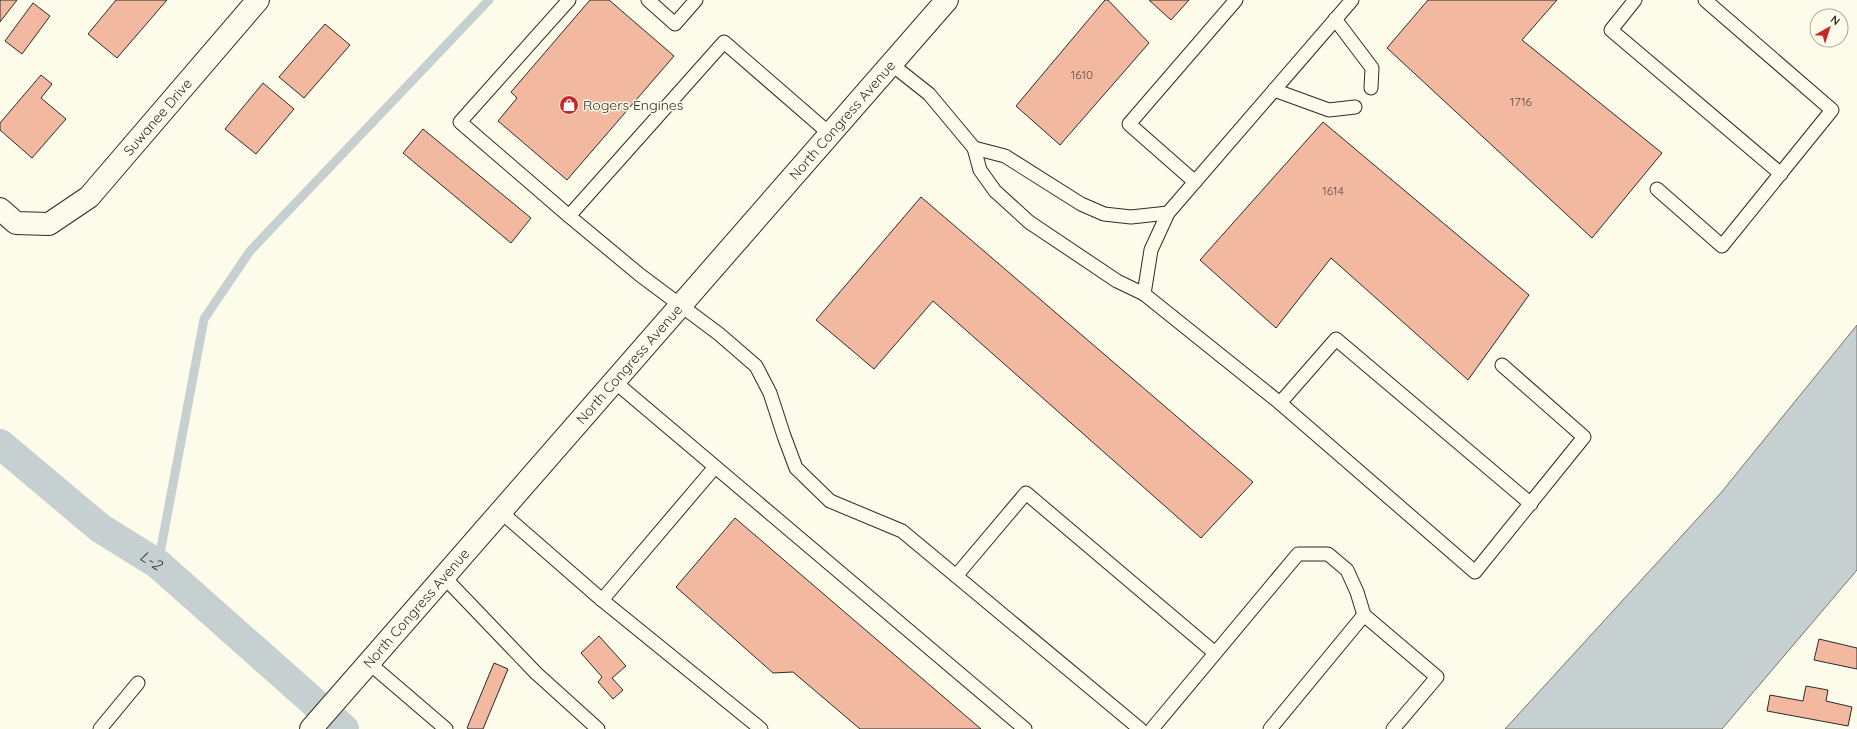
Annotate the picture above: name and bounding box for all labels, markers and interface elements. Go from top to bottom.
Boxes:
north arrow [1809,8,1849,48]
text: N [1828,12,1843,28]
street label: North Congress Avenue [785,57,899,184]
house number: 1610 [1071,67,1093,82]
street label: Suwanee Drive [119,74,196,159]
shop icon: Rogers Engines [558,94,580,116]
house number: 1716 [1510,94,1533,109]
place label: Rogers Engines [583,96,683,114]
house number: 1614 [1322,183,1344,198]
street label: North Congress Avenue [572,301,686,428]
street label: North Congress Avenue [359,545,473,672]
water label: L-2 [137,546,167,575]

